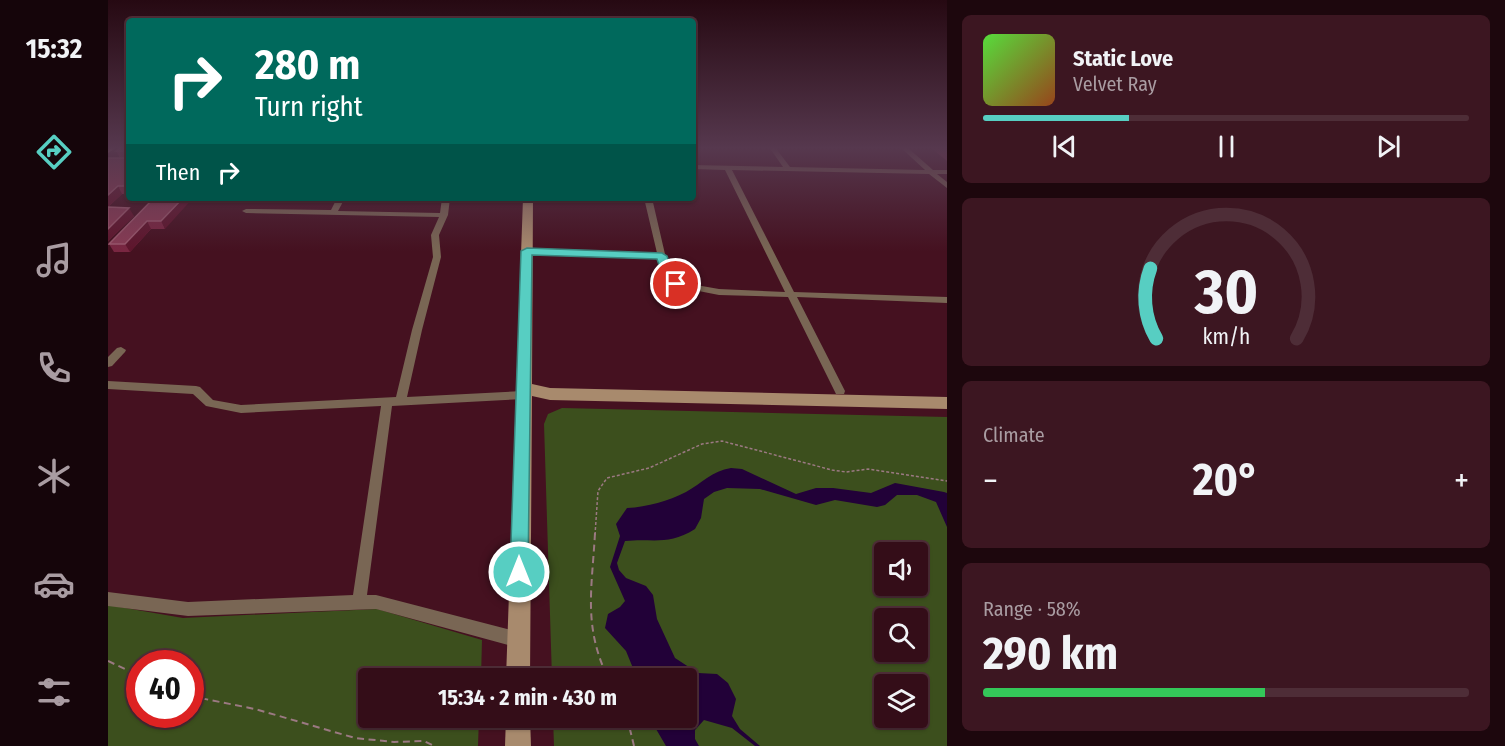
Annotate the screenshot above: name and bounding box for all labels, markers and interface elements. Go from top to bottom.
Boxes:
text: 15:32 [26,33,82,65]
text: 280 m [255,40,360,90]
icon: right [156,42,234,120]
text: Static Love [1073,45,1173,72]
text: Velvet Ray [1073,72,1157,96]
text: Turn right [255,91,363,123]
icon: previous [1048,130,1081,163]
icon: pause [1210,130,1243,163]
icon: next [1372,130,1405,163]
icon: directions [33,131,75,173]
icon: right [212,156,245,189]
text: Then [156,159,200,186]
icon: music [33,239,75,281]
text: 30 [1193,255,1258,330]
pin [650,258,701,309]
icon: arrive [659,267,692,300]
text: km/h [1202,324,1250,350]
icon: phone [33,347,75,389]
text: Climate [983,423,1045,447]
text: 20° [1193,453,1259,507]
icon: climate [33,455,75,497]
text: − [983,461,998,501]
text: + [1454,461,1469,501]
position arrow [487,540,551,604]
map controls [874,542,928,728]
button: sound [874,542,928,596]
icon: car [33,563,75,605]
text: Range · 58% [983,597,1081,621]
button: search [874,608,928,662]
text: 290 km [983,627,1118,681]
speed limit sign: 40 [126,650,204,728]
icon: filters [33,671,75,713]
button: layers [874,674,928,728]
text: 15:34 · 2 min · 430 m [438,684,617,711]

